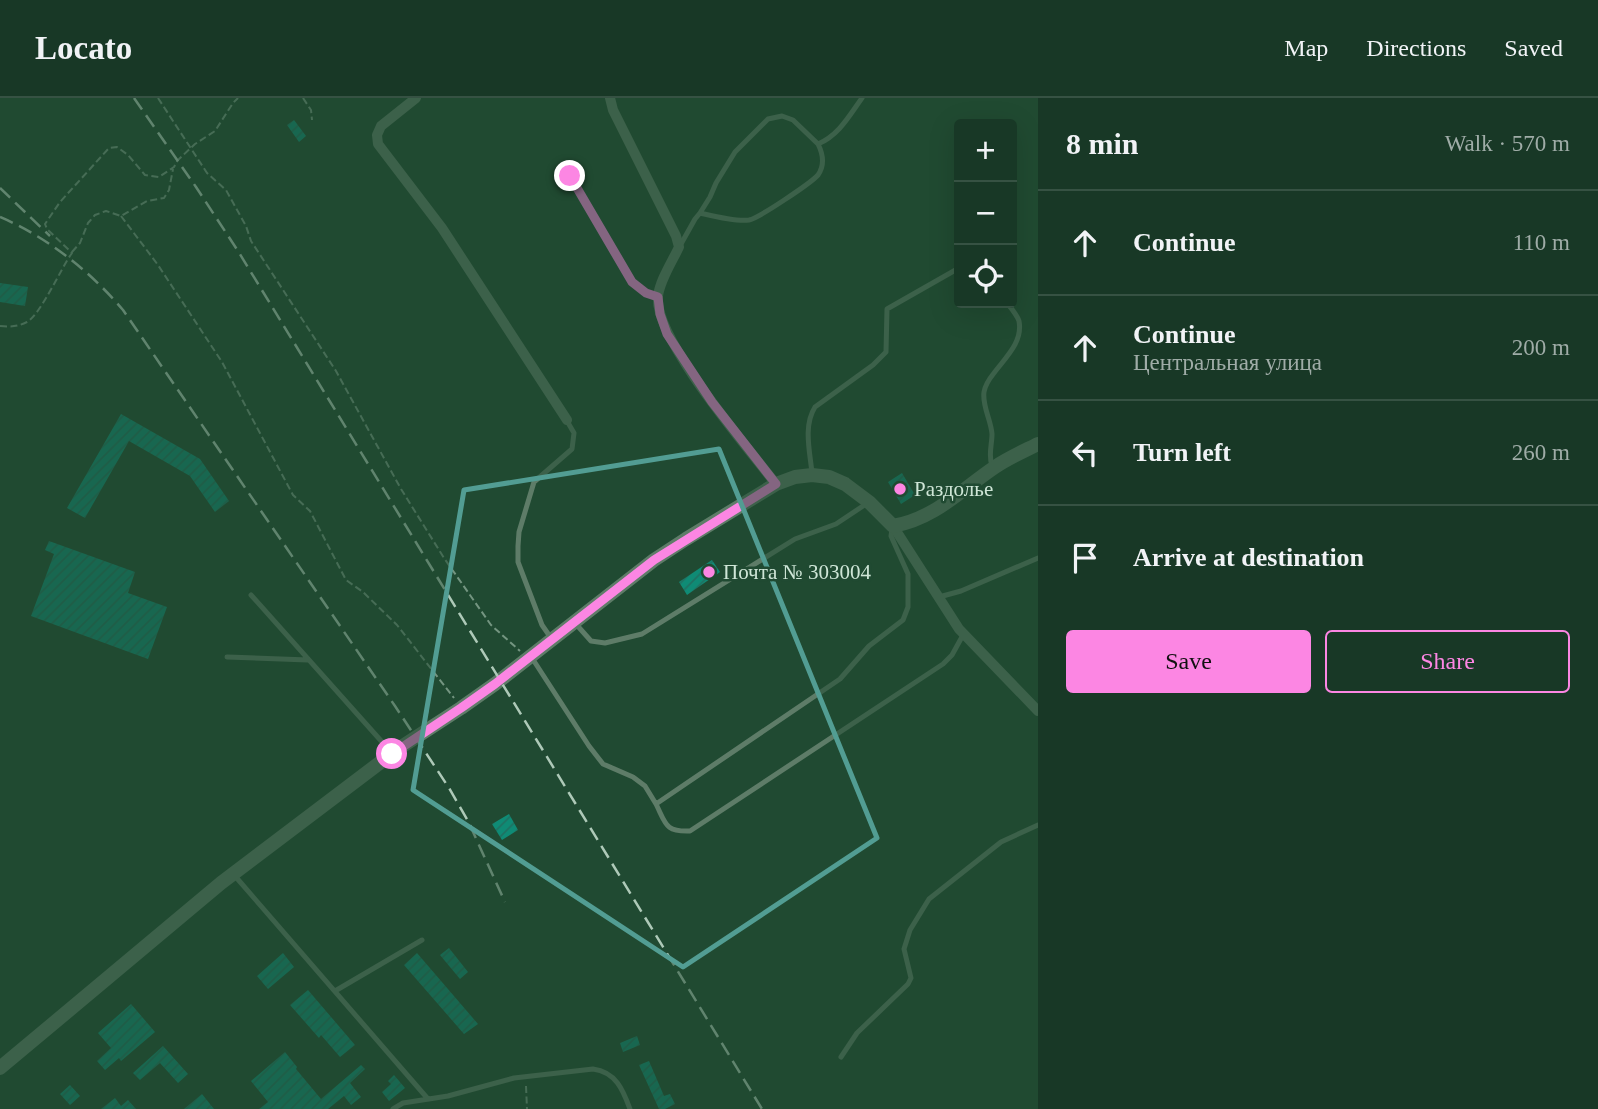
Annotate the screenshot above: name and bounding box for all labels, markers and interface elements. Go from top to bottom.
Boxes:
text: Locato [35,30,132,66]
text: Map [1284,35,1328,61]
text: Directions [1366,35,1466,61]
text: Saved [1504,35,1563,61]
map controls [954,119,1017,308]
button: + [954,119,1017,182]
text: 8 min [1066,127,1139,160]
text: Walk · 570 m [1445,131,1570,156]
route end [554,160,585,191]
button: − [954,182,1017,245]
icon: ahead [1066,224,1104,262]
text: Continue [1133,228,1236,257]
text: 110 m [1513,230,1570,255]
button: locate [954,245,1017,308]
text: Continue [1133,320,1236,349]
icon: ahead [1066,329,1104,367]
text: 200 m [1512,335,1570,360]
text: Центральная улица [1133,350,1322,375]
icon: left [1066,434,1104,472]
text: Turn left [1133,438,1231,467]
text: 260 m [1512,440,1570,465]
place label: Раздолье [914,477,993,501]
marker: Раздолье [892,481,908,497]
icon: arrive [1066,539,1104,577]
text: Arrive at destination [1133,543,1364,572]
place label: Почта № 303004 [723,560,871,584]
marker: Почта № 303004 [701,564,717,580]
button: Save [1066,630,1311,693]
button: Share [1325,630,1570,693]
route start [376,738,407,769]

